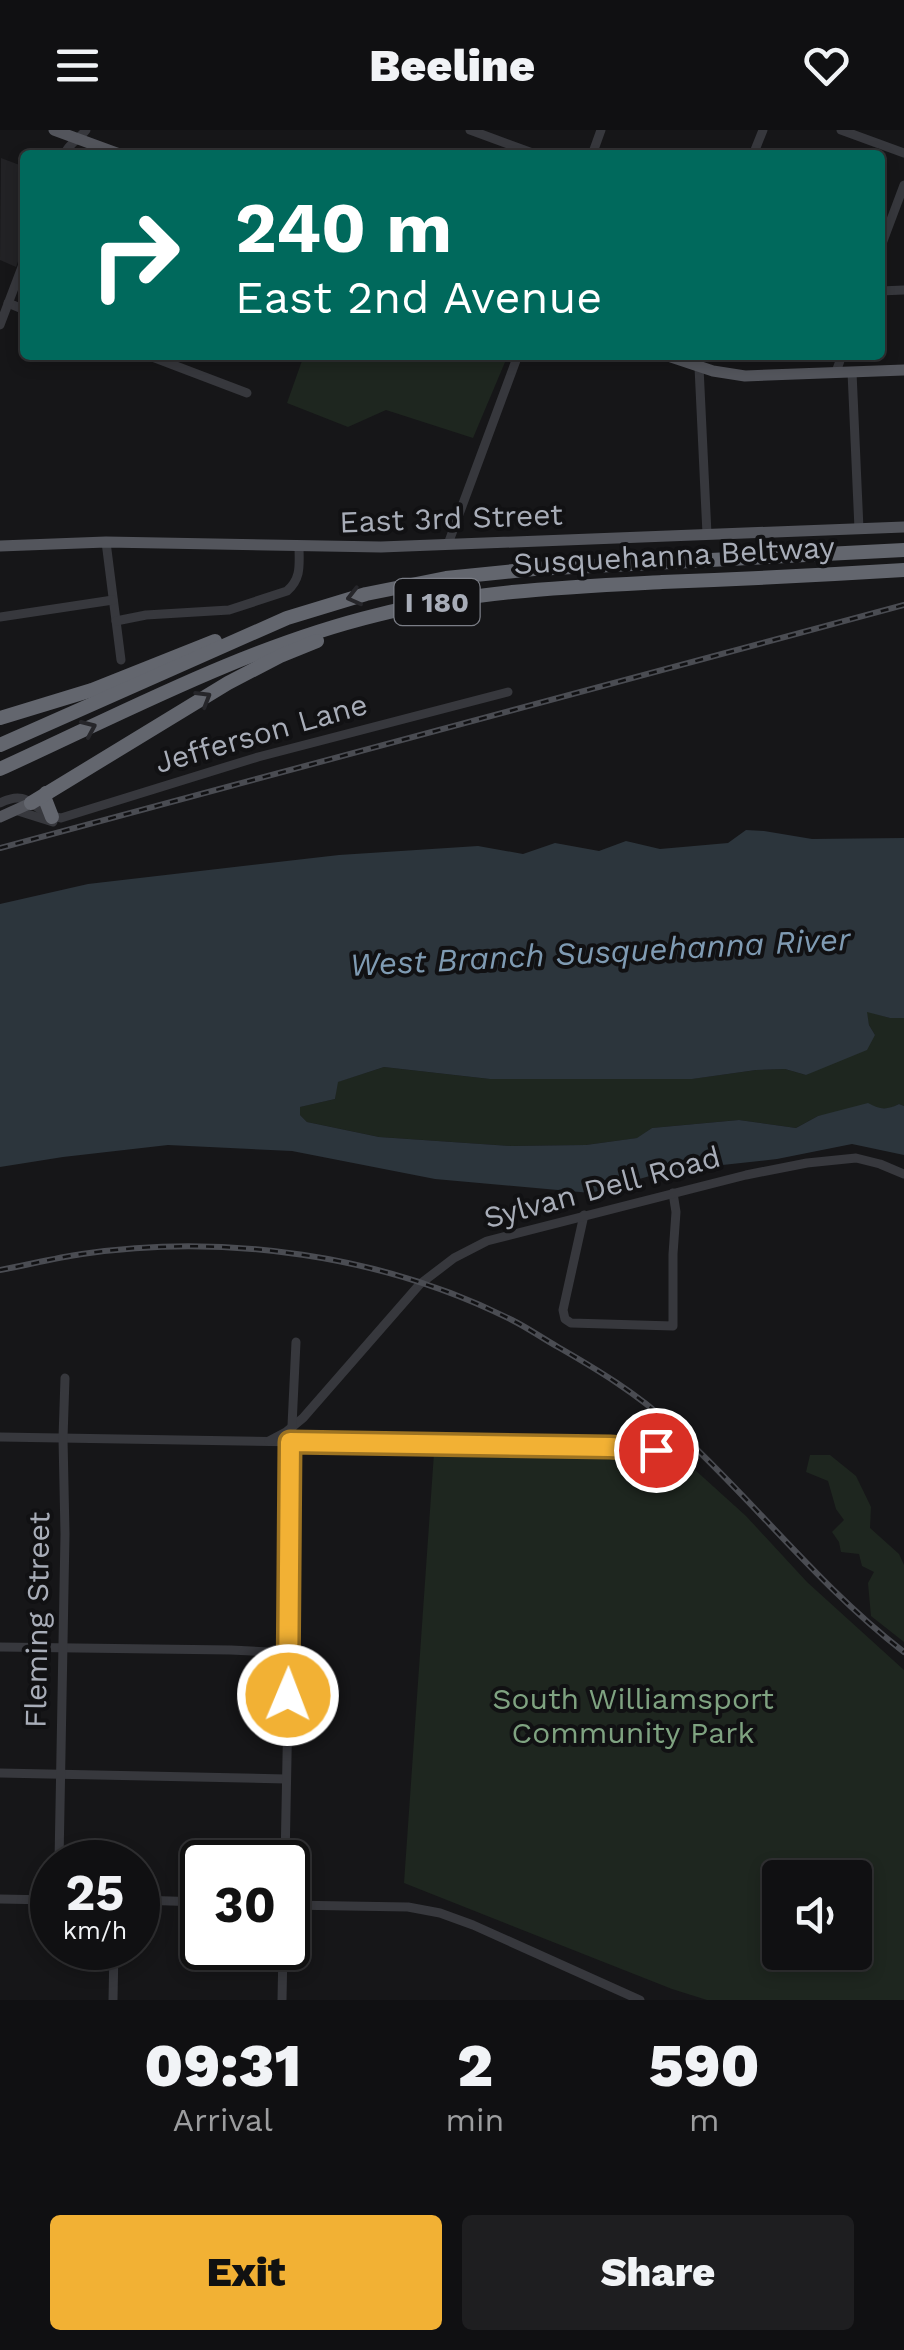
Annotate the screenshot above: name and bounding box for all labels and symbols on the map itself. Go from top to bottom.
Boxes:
street label: East 3rd Street [339,497,564,539]
street label: Susquehanna Beltway [512,529,836,581]
road number: I 180 [394,579,480,625]
one-way arrow [346,586,363,607]
street label: Jefferson Lane [151,686,371,780]
one-way arrow [193,691,211,710]
one-way arrow [79,721,97,741]
water label: West Branch Susquehanna River [349,920,853,984]
street label: Sylvan Dell Road [480,1139,724,1235]
pin [614,1408,699,1493]
street label: Fleming Street [18,1511,56,1728]
position arrow [236,1643,340,1747]
park label: South Williamsport Community Park [492,1681,774,1750]
speed limit sign: 30 [180,1840,310,1970]

